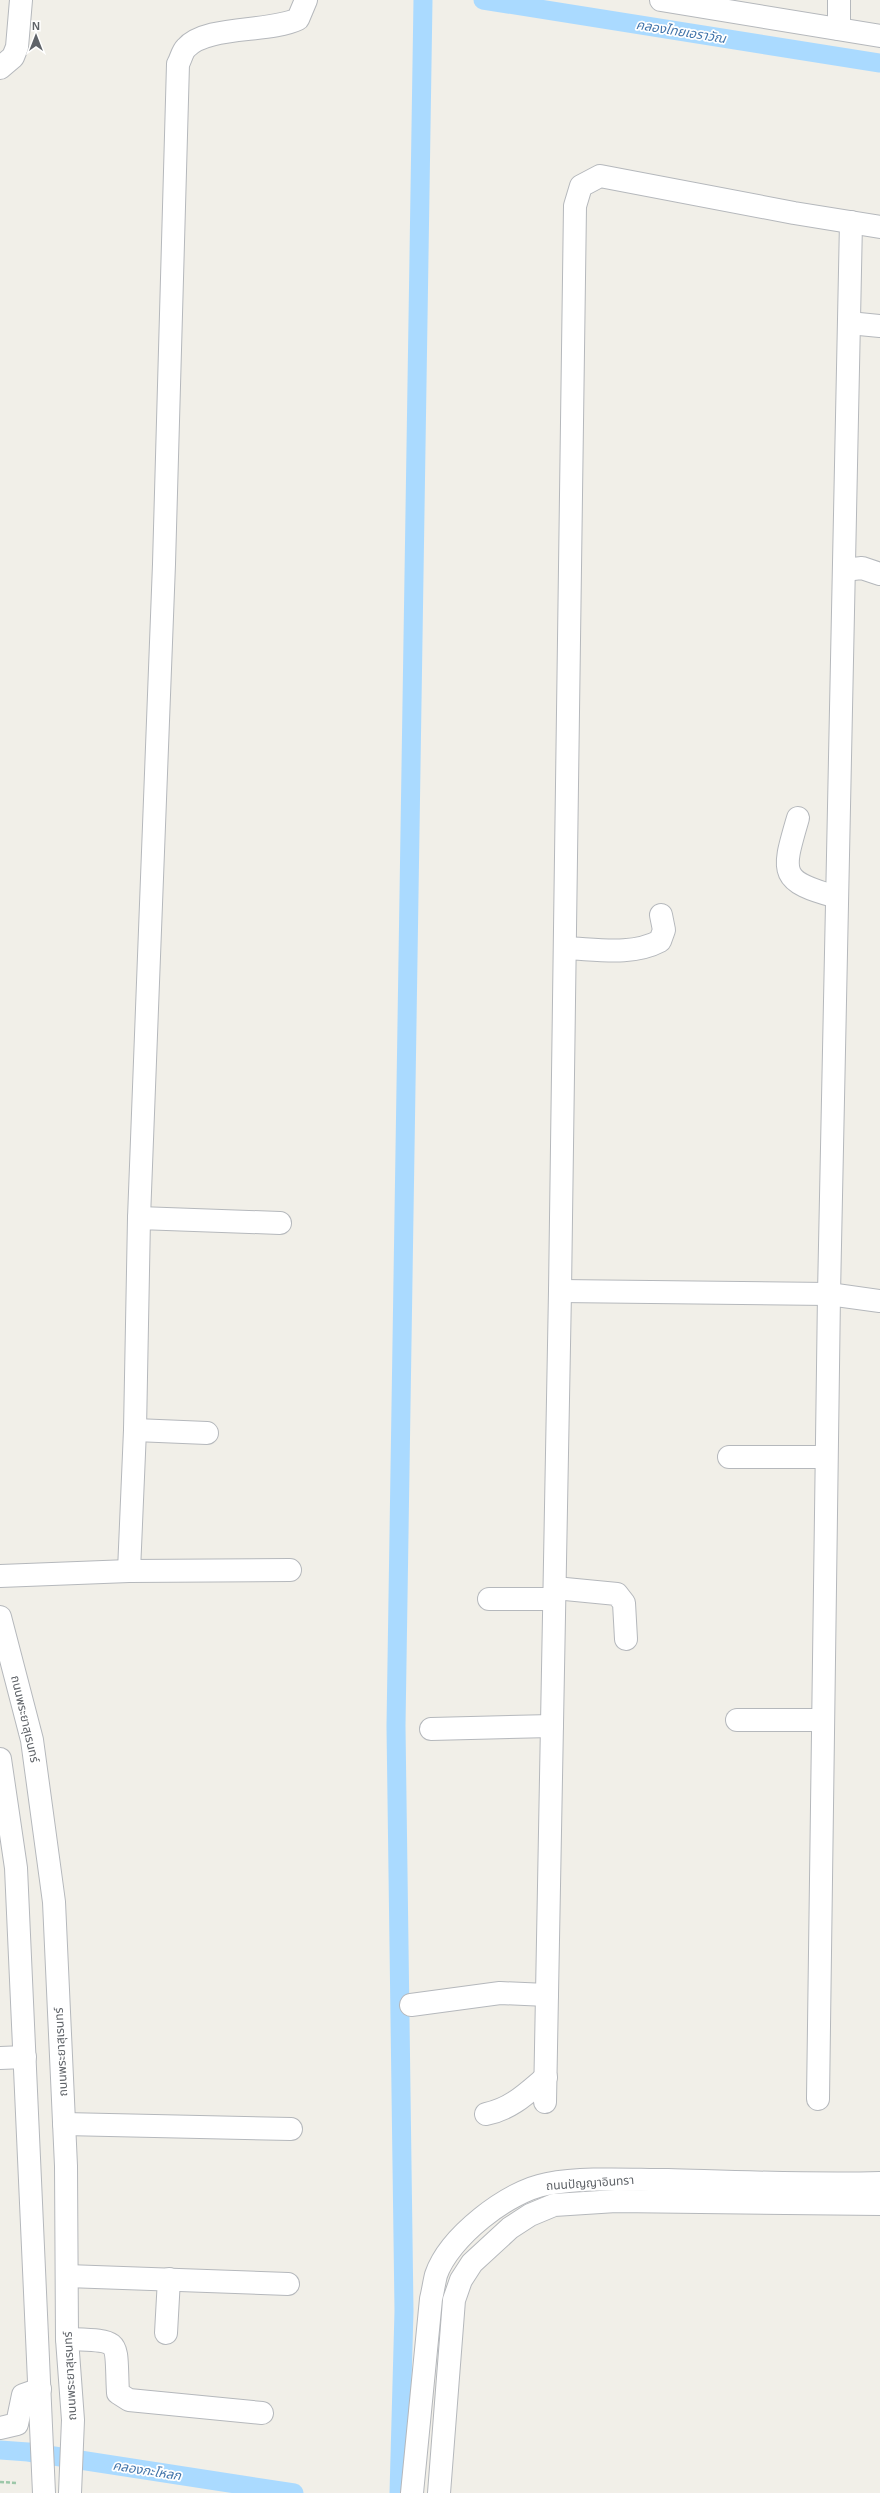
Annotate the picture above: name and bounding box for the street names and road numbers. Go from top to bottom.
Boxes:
street label: ถนนพระยาสุเรนทร์ [8,1674,42,1764]
street label: ถนนพระยาสุเรนทร์ [52,2007,70,2097]
street label: ถนนปัญญาอินทรา [546,2173,634,2193]
street label: ถนนพระยาสุเรนทร์ [61,2331,79,2421]

